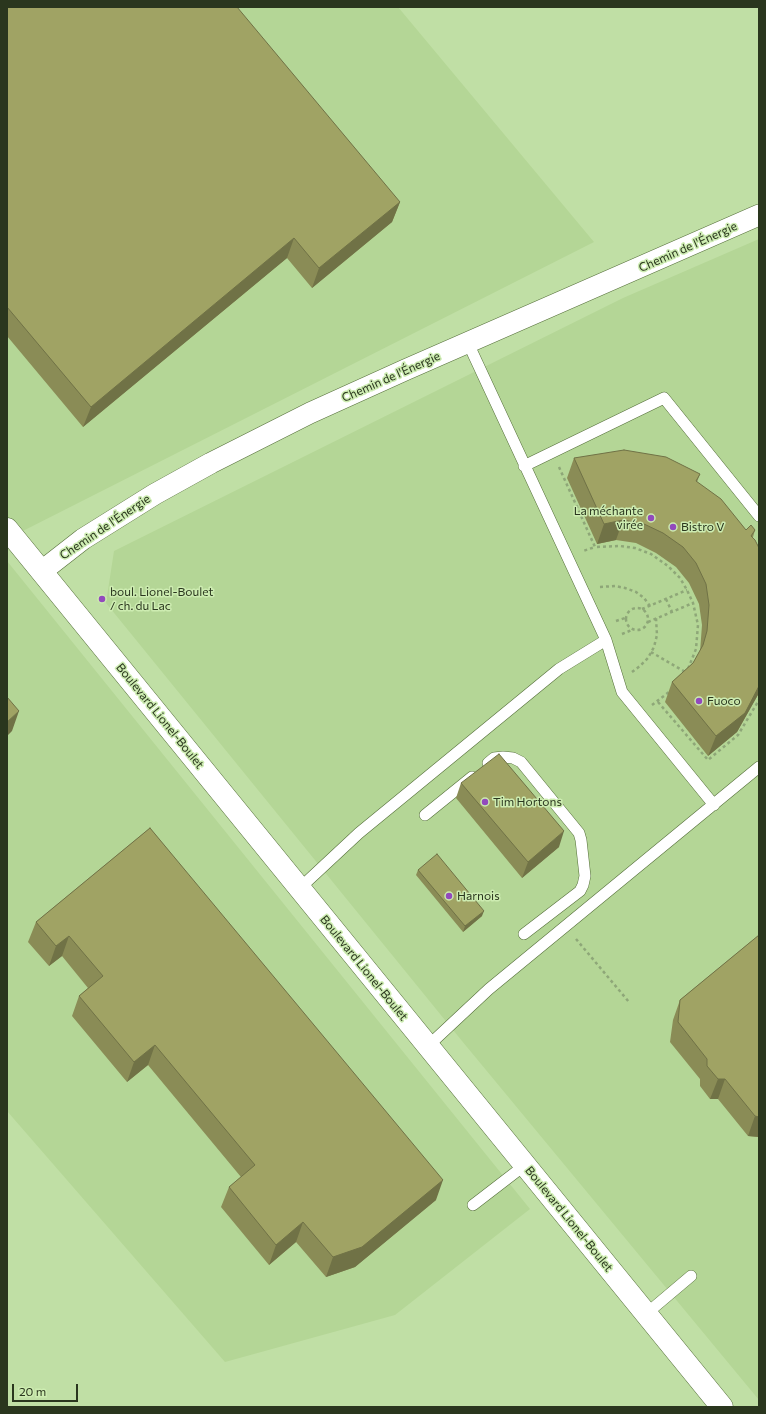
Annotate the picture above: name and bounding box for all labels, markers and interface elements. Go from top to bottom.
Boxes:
street label: Chemin de l'Énergie [637,219,739,275]
street label: Chemin de l'Énergie [340,349,442,405]
street label: Chemin de l'Énergie [57,491,153,563]
place label: La méchante virée [574,504,643,532]
marker: La méchante virée [646,513,656,523]
place label: Bistro V [681,520,724,534]
marker: Bistro V [668,522,678,532]
place label: boul. Lionel-Boulet / ch. du Lac [110,585,213,613]
marker: boul. Lionel-Boulet / ch. du Lac [97,594,107,604]
street label: Boulevard Lionel-Boulet [113,660,207,772]
place label: Fuoco [707,694,741,708]
marker: Fuoco [694,696,704,706]
place label: Tim Hortons [493,795,562,809]
marker: Tim Hortons [480,797,490,807]
place label: Harnois [457,889,500,903]
marker: Harnois [444,891,454,901]
street label: Boulevard Lionel-Boulet [317,912,411,1024]
street label: Boulevard Lionel-Boulet [522,1163,616,1275]
scale bar [14,1376,80,1402]
text: 20 m [19,1384,46,1398]

